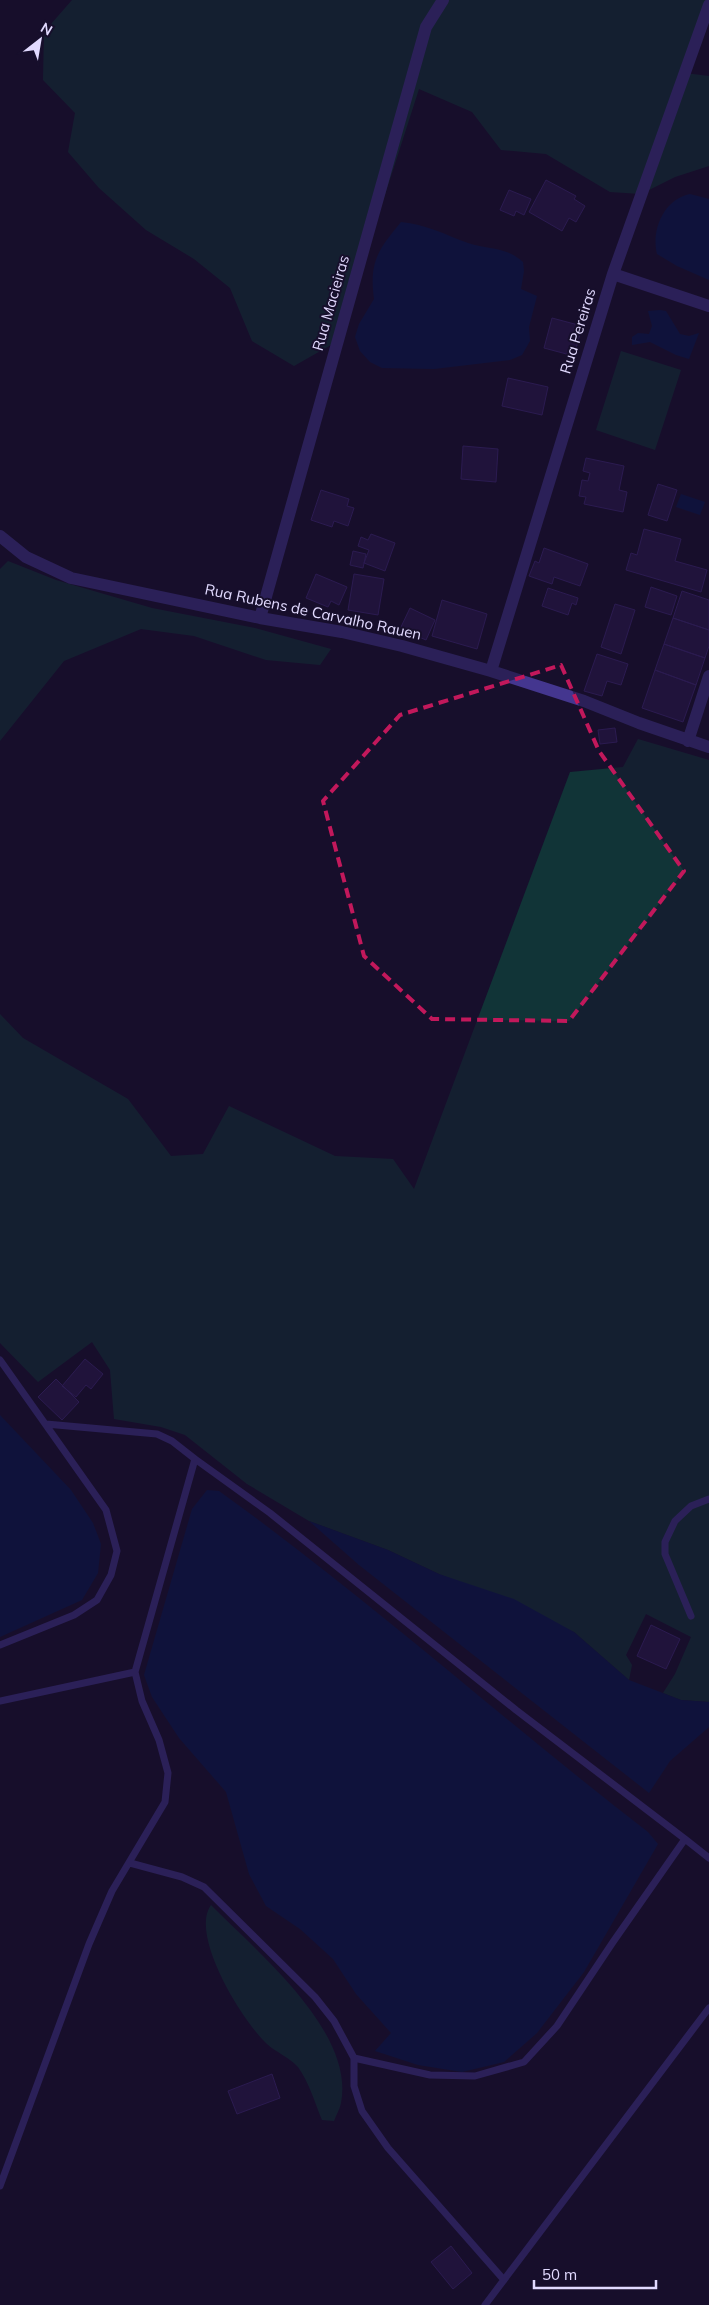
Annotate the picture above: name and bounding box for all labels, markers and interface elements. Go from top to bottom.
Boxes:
north arrow [15,15,65,65]
text: N [38,18,56,39]
street label: Rua Macieiras [308,253,353,353]
street label: Rua Pereiras [556,286,600,376]
street label: Rua Rubens de Carvalho Rauen [203,579,423,644]
scale bar [534,2258,656,2290]
text: 50 m [542,2265,577,2284]

